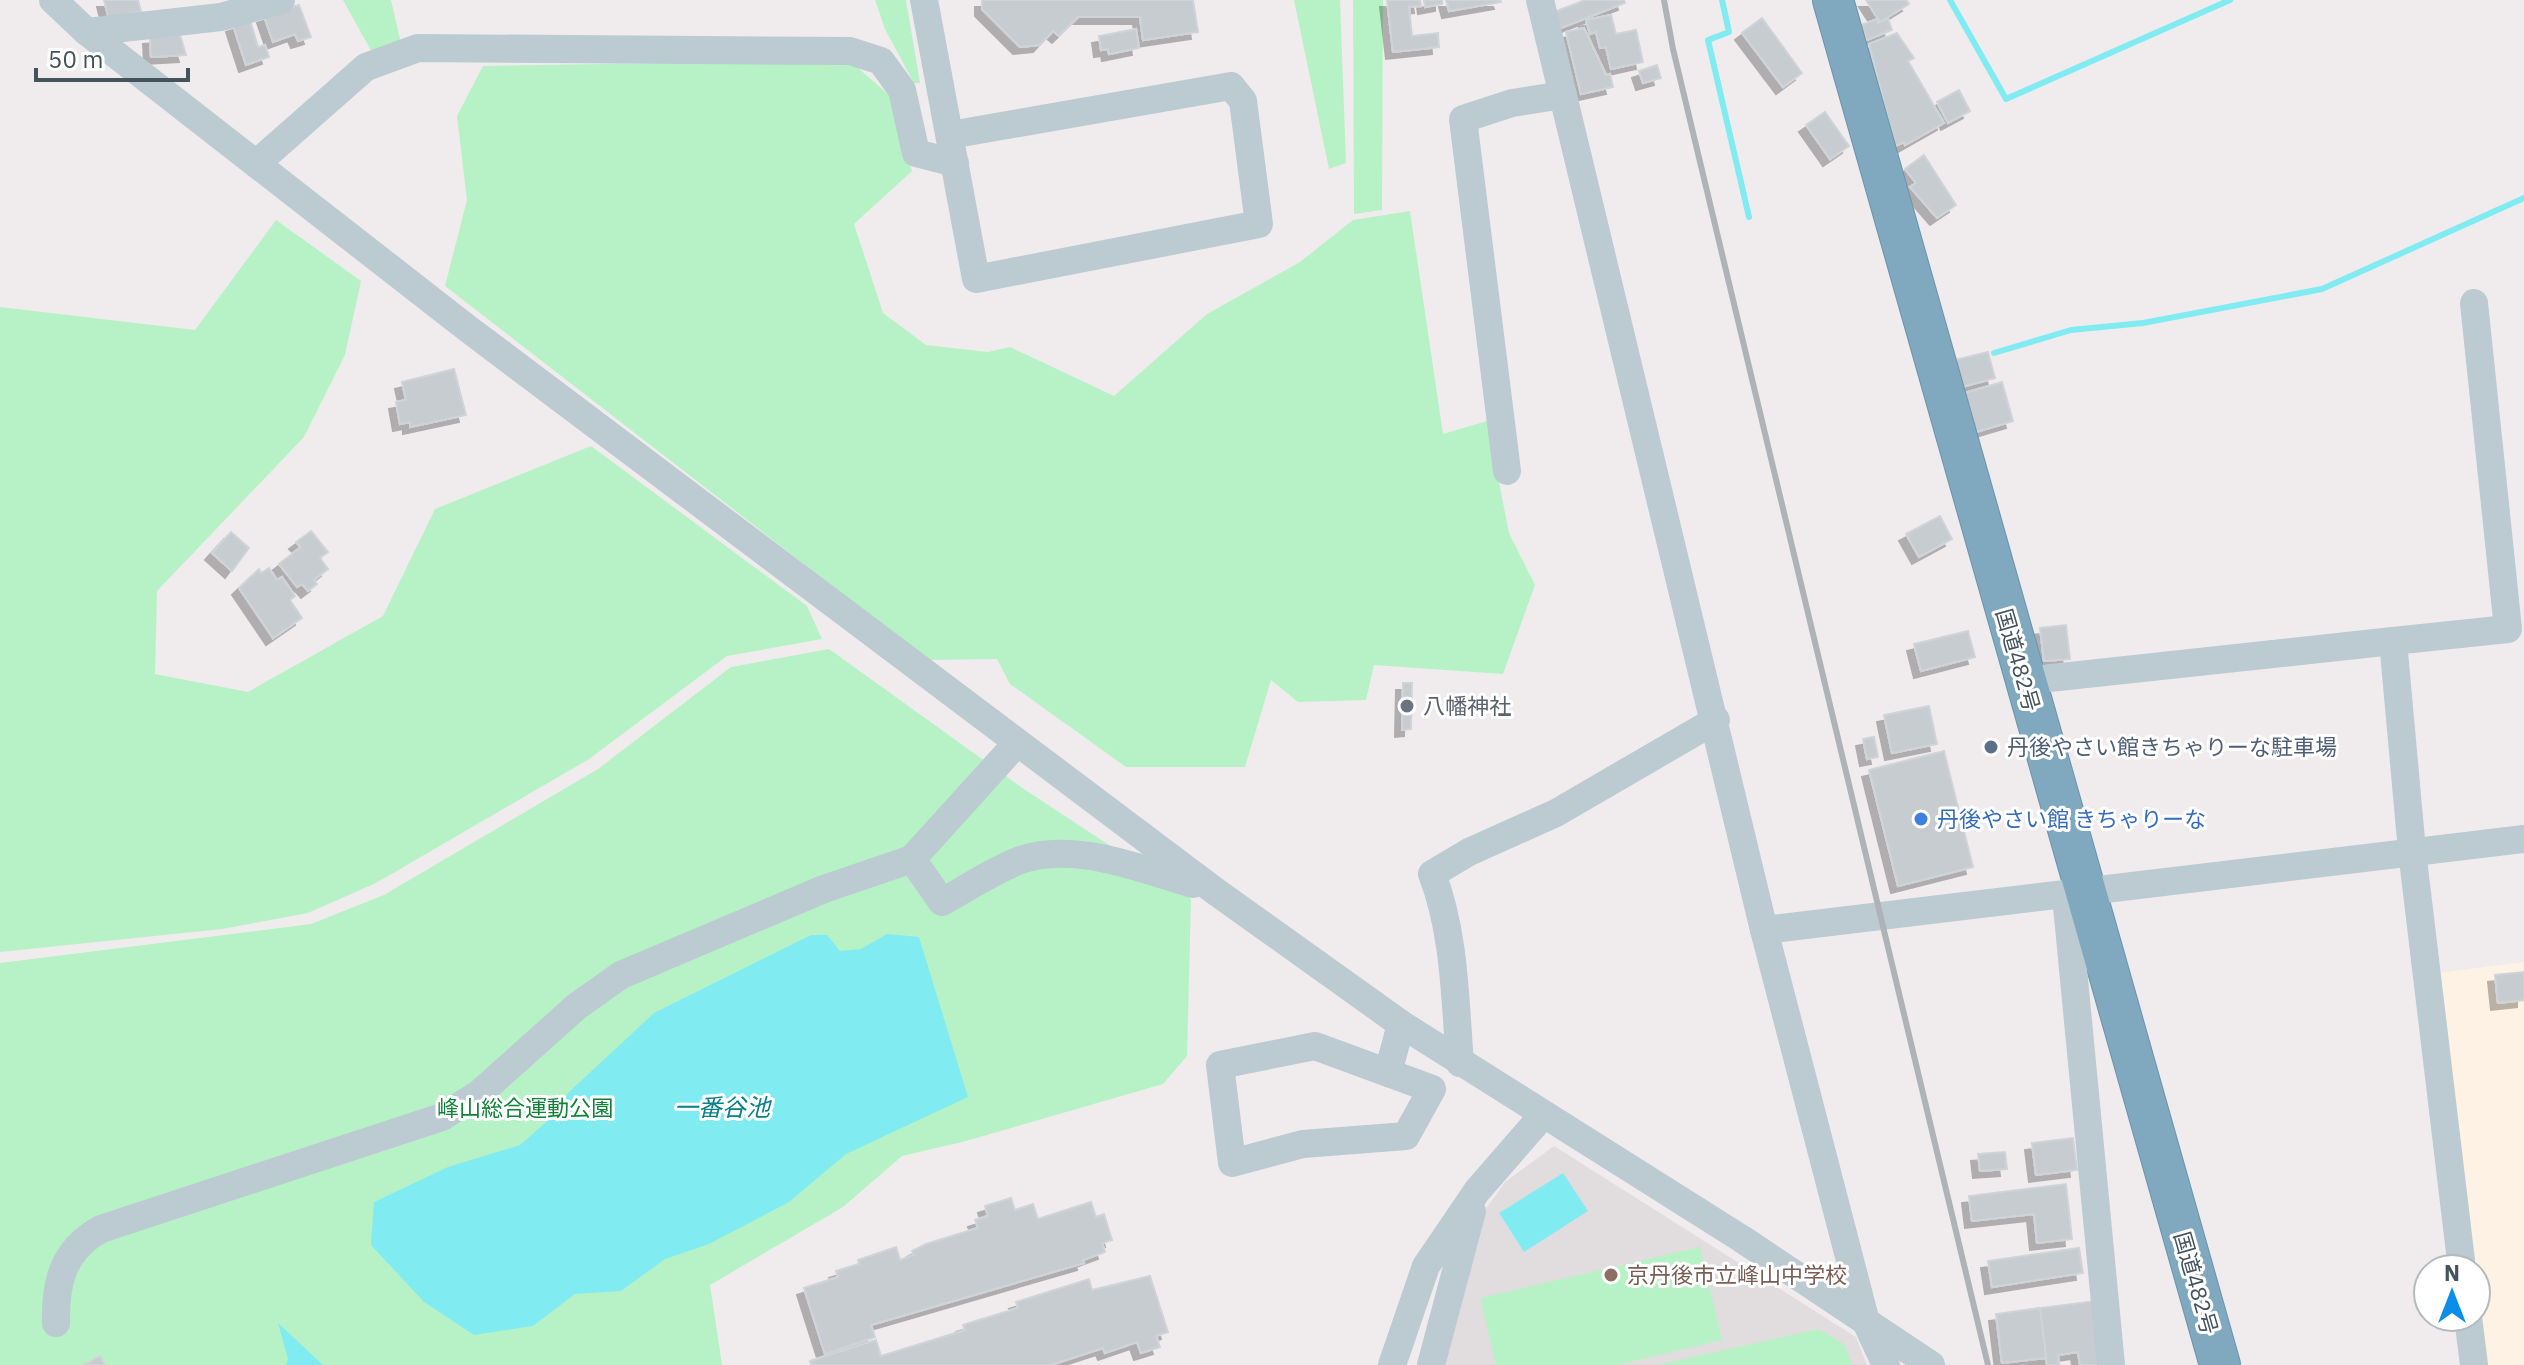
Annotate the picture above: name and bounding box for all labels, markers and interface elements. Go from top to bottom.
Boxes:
scale bar [36,32,188,82]
text: 50 m [48,43,103,75]
street label: 国道482号 [1990,605,2047,715]
place label: 八幡神社 [1423,691,1511,720]
marker: 八幡神社 [1398,697,1416,715]
place label: 丹後やさい館きちゃりーな駐車場 [2007,732,2337,761]
marker: 丹後やさい館きちゃりーな駐車場 [1982,738,2000,756]
place label: 丹後やさい館 きちゃりーな [1937,804,2206,833]
marker: 丹後やさい館 きちゃりーな [1912,810,1930,828]
water label: 一番谷池 [674,1091,772,1123]
park label: 峰山総合運動公園 [437,1093,613,1122]
street label: 国道482号 [2168,1228,2225,1338]
north arrow [2412,1253,2492,1333]
text: N [2444,1258,2460,1287]
place label: 京丹後市立峰山中学校 [1627,1260,1847,1289]
marker: 京丹後市立峰山中学校 [1602,1266,1620,1284]

